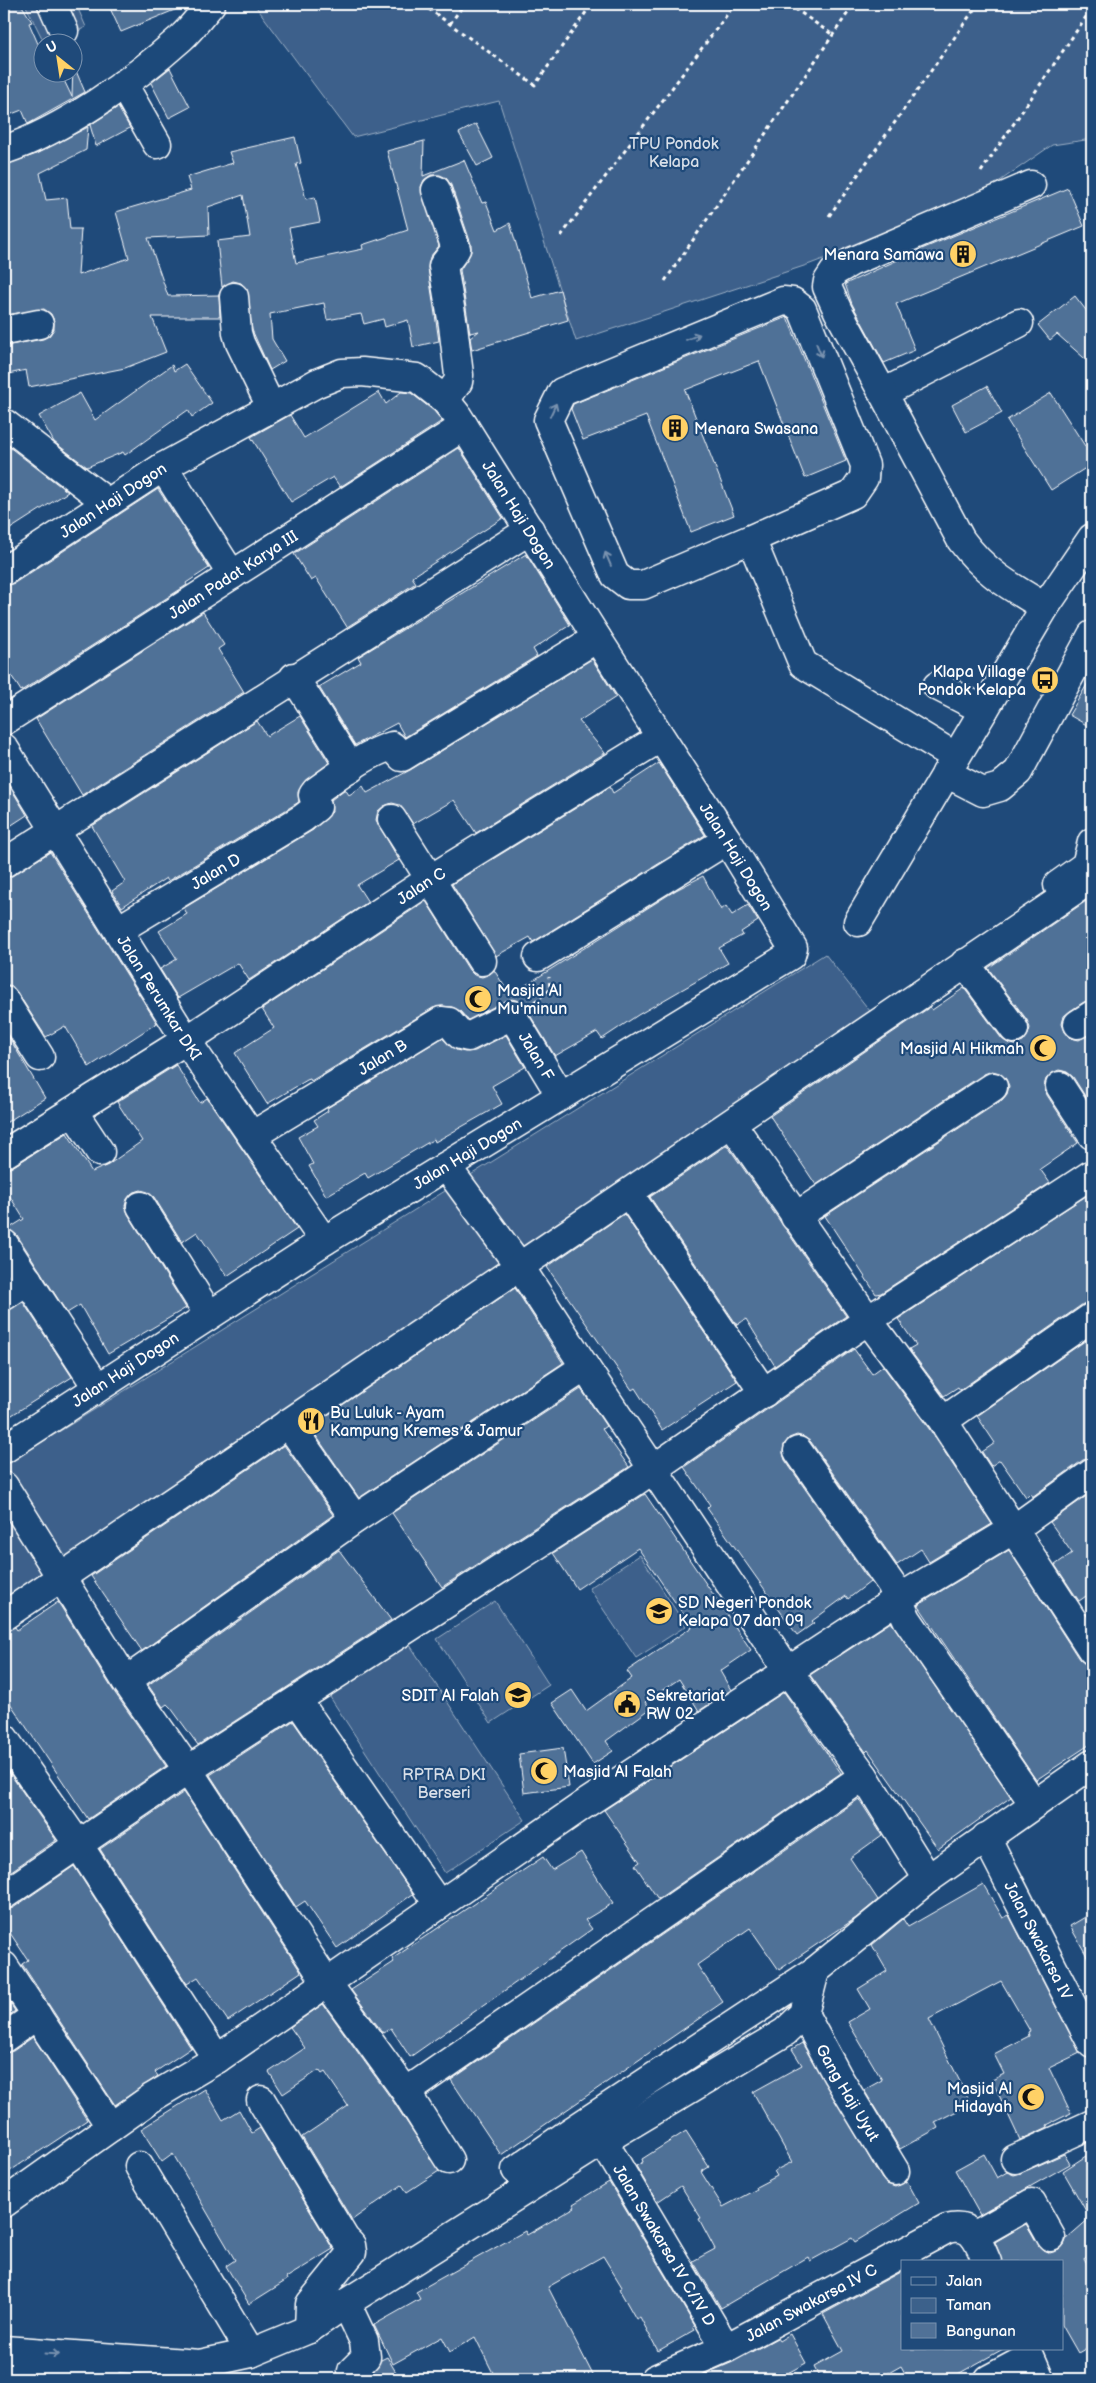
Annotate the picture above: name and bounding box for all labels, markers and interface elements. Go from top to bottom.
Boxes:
north arrow [32,32,82,82]
text: U [43,37,60,57]
park label: TPU Pondok Kelapa [629,135,719,172]
building icon: Menara Samawa [948,239,978,269]
place label: Menara Samawa [823,246,944,265]
one-way arrow [685,332,700,342]
one-way arrow [814,342,824,357]
one-way arrow [549,403,558,418]
building icon: Menara Swasana [660,413,690,443]
place label: Menara Swasana [694,420,818,439]
street label: Jalan Haji Dogon [477,458,559,573]
street label: Jalan Haji Dogon [57,459,171,543]
street label: Jalan Padat Karya III [166,527,302,624]
one-way arrow [603,552,613,567]
place label: Klapa Village Pondok Kelapa [918,663,1026,700]
bus stop icon: Klapa Village Pondok Kelapa [1030,665,1060,695]
street label: Jalan Haji Dogon [695,800,776,915]
street label: Jalan D [188,850,245,895]
street label: Jalan C [394,864,450,910]
street label: Jalan Perumkar DKI [112,932,205,1064]
place label: Masjid Al Mu'minun [497,982,567,1019]
mosque icon: Masjid Al Mu'minun [463,984,493,1014]
street label: Jalan F [514,1029,557,1084]
mosque icon: Masjid Al Hikmah [1028,1033,1058,1063]
street label: Jalan B [355,1036,411,1080]
place label: Masjid Al Hikmah [900,1040,1024,1059]
street label: Jalan Haji Dogon [410,1114,526,1194]
street label: Jalan Haji Dogon [69,1329,183,1412]
place label: Bu Luluk - Ayam Kampung Kremes & Jamur [330,1404,522,1441]
restaurant icon: Bu Luluk - Ayam Kampung Kremes & Jamur [296,1406,326,1436]
place label: SD Negeri Pondok Kelapa 07 dan 09 [678,1594,812,1631]
school or university icon: SD Negeri Pondok Kelapa 07 dan 09 [644,1596,674,1626]
school or university icon: SDIT Al Falah [503,1680,533,1710]
place label: SDIT Al Falah [402,1687,499,1706]
place label: Sekretariat RW 02 [646,1687,725,1724]
public building icon: Sekretariat RW 02 [612,1689,642,1719]
mosque icon: Masjid Al Falah [529,1756,559,1786]
place label: Masjid Al Falah [563,1763,672,1782]
park label: RPTRA DKI Berseri [402,1766,486,1803]
street label: Jalan Swakarsa IV [999,1878,1076,2004]
street label: Gang Haji Uyut [811,2041,883,2145]
place label: Masjid Al Hidayah [947,2080,1012,2117]
mosque icon: Masjid Al Hidayah [1016,2082,1046,2112]
street label: Jalan Swakarsa IV C/IV D [608,2162,719,2330]
street label: Jalan Swakarsa IV C [743,2260,881,2347]
legend [901,2260,1064,2350]
text: Jalan [946,2272,982,2291]
text: Taman [946,2296,991,2315]
text: Bangunan [946,2322,1016,2341]
one-way arrow [44,2349,60,2358]

